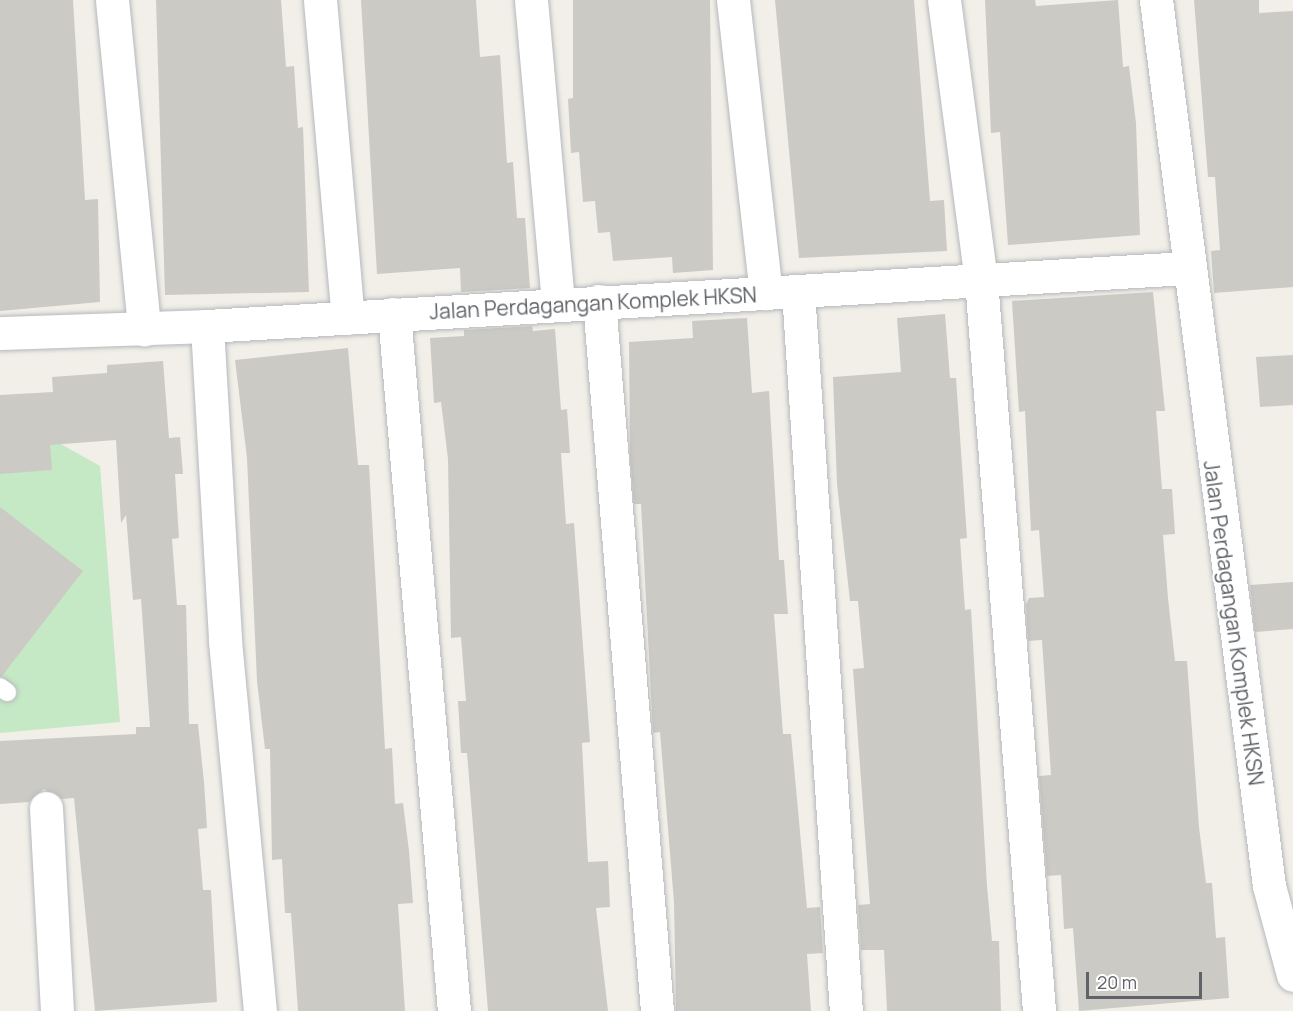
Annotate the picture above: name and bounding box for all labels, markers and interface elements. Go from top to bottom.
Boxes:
street label: Jalan Perdagangan Komplek HKSN [429,282,757,324]
street label: Jalan Perdagangan Komplek HKSN [1199,459,1269,787]
scale bar [1089,960,1204,998]
text: 20 m [1097,970,1137,994]

